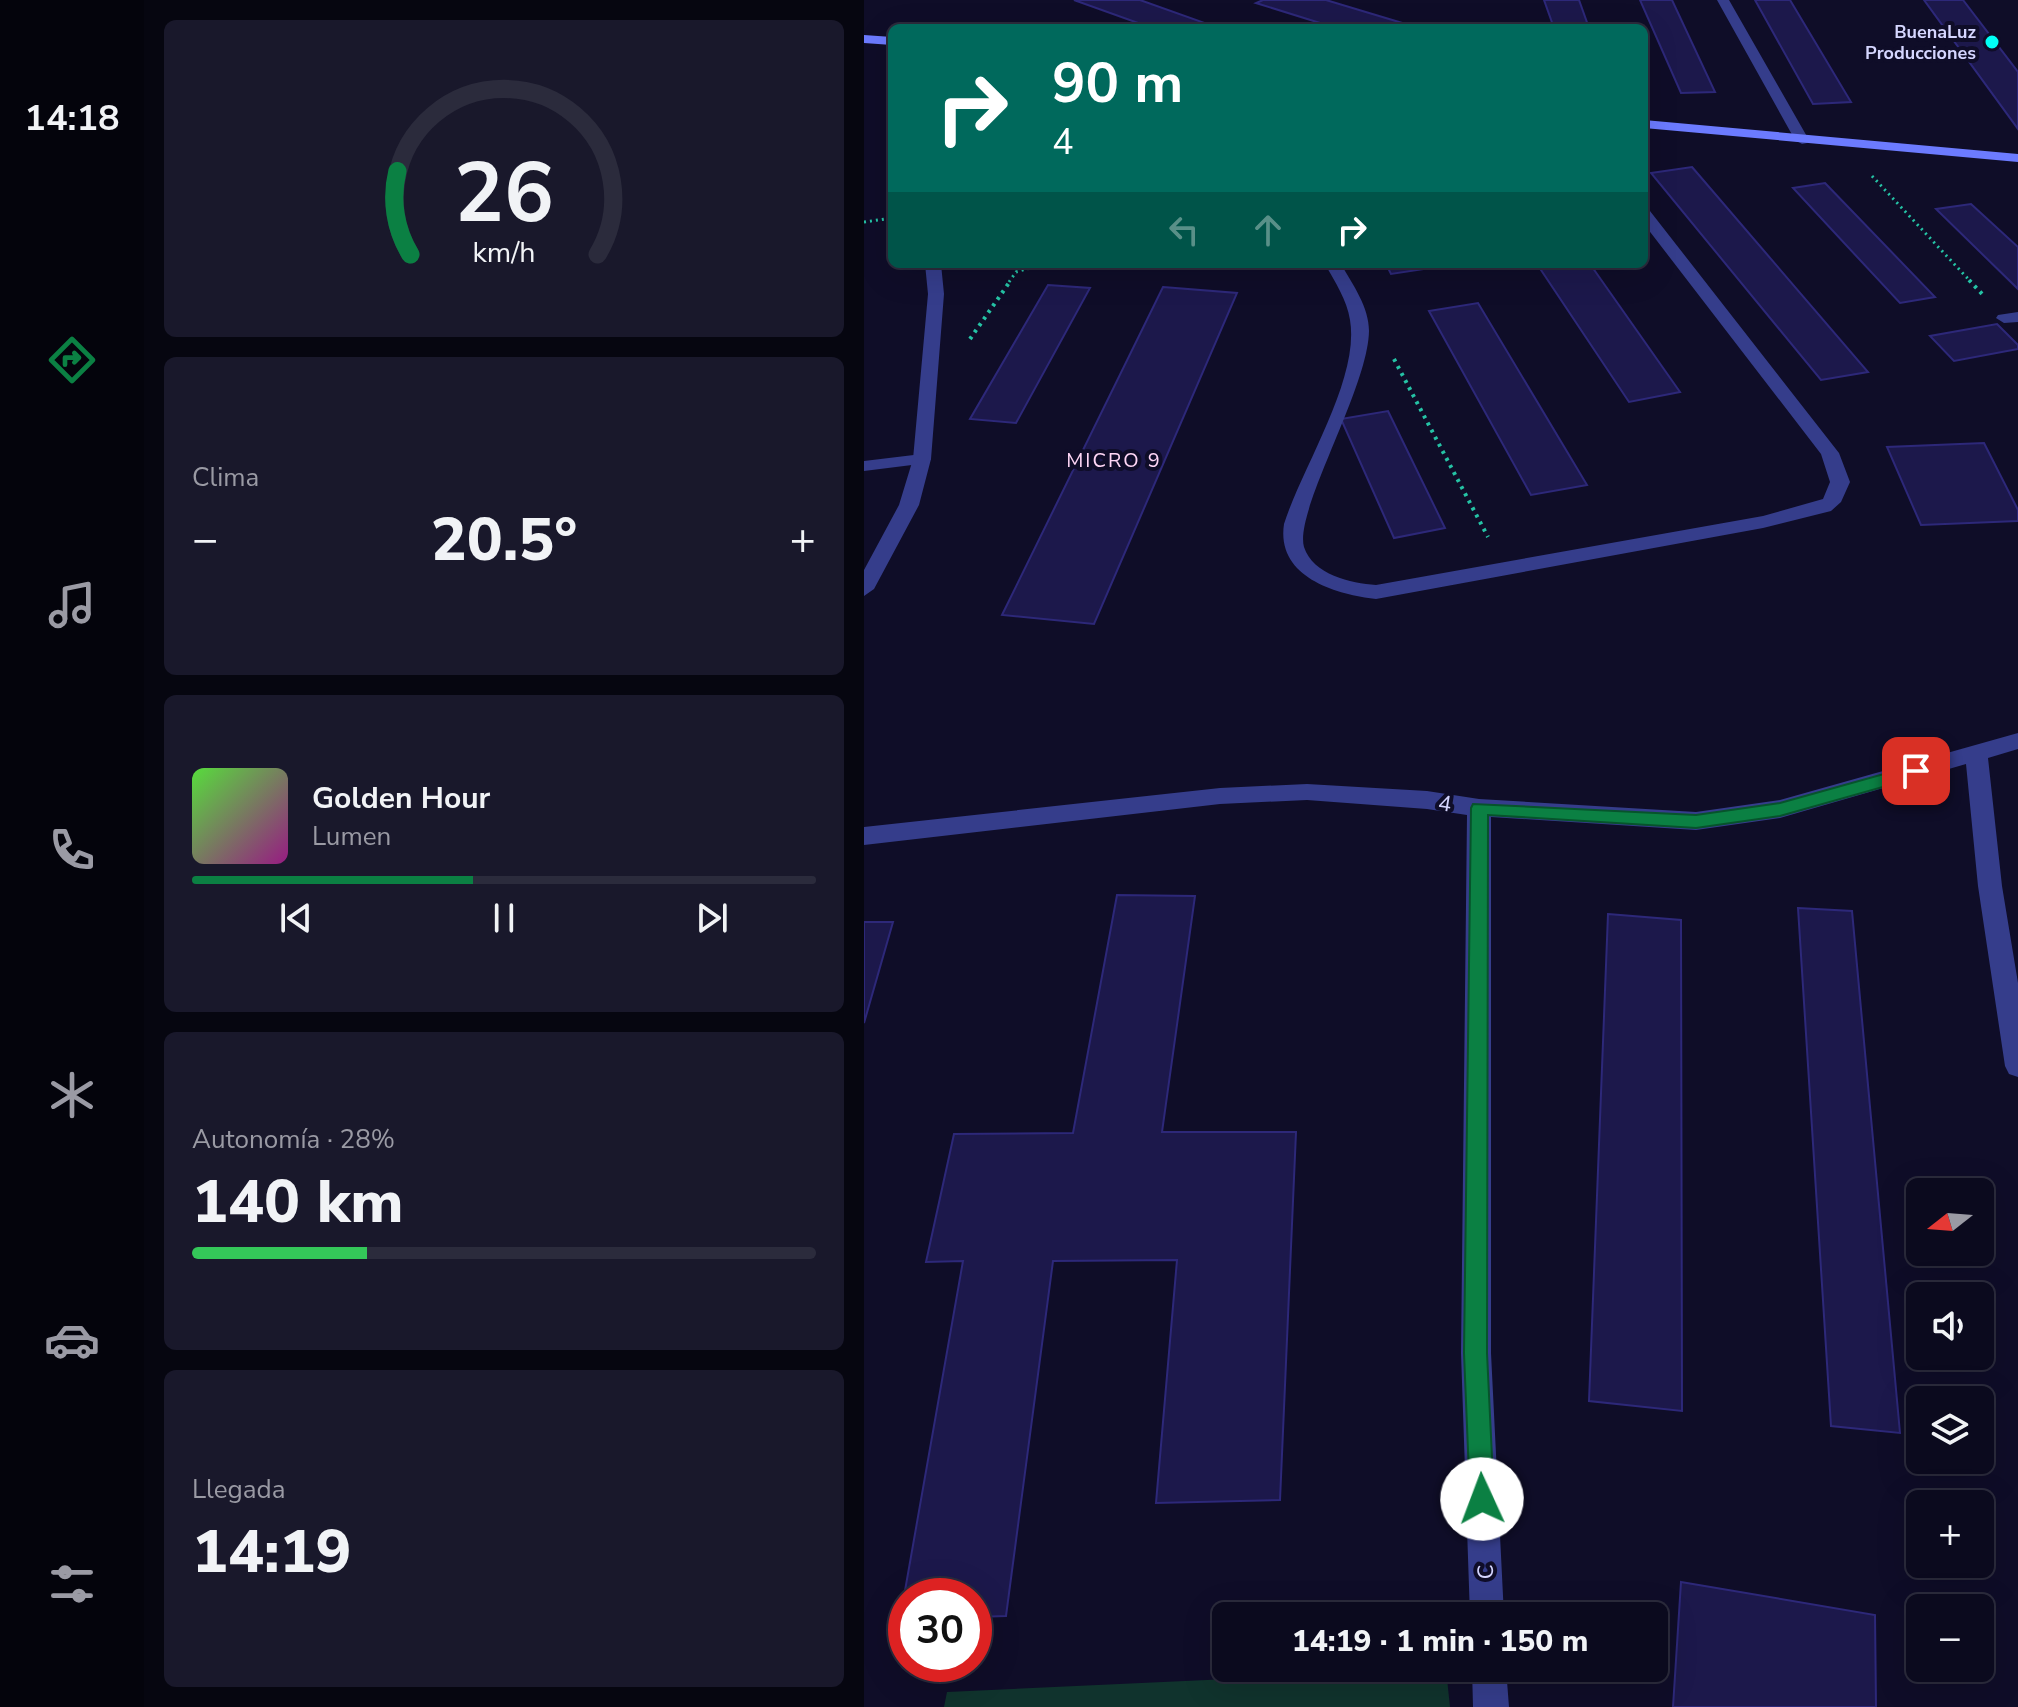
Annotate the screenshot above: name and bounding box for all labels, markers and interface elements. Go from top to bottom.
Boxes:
place label: BuenaLuz Producciones [1865,20,1976,65]
marker: BuenaLuz Producciones [1983,33,2001,51]
text: 90 m [1052,45,1183,122]
icon: right [920,56,1024,160]
text: 14:18 [24,94,120,143]
text: 4 [1052,118,1074,167]
text: 26 [454,136,554,249]
icon: left [1162,208,1206,252]
icon: ahead [1246,208,1290,252]
icon: right [1330,208,1374,252]
text: km/h [473,233,535,272]
icon: directions [44,332,100,388]
district label: MICRO 9 [1066,447,1162,474]
text: Clima [192,460,259,495]
text: 20.5° [431,499,577,581]
text: − [192,510,218,570]
text: + [790,510,816,570]
icon: music [44,577,100,633]
pin [1882,737,1950,805]
icon: arrive [1894,749,1938,793]
text: Golden Hour [312,778,490,819]
street label: 4 [1436,788,1454,820]
text: Lumen [312,819,391,854]
icon: phone [44,822,100,878]
icon: previous [274,896,318,940]
icon: pause [482,896,526,940]
icon: next [690,896,734,940]
icon: climate [44,1067,100,1123]
text: Autonomía · 28% [192,1122,395,1157]
text: 140 km [192,1161,404,1243]
north arrow [1906,1178,1994,1266]
map controls [1906,1178,1994,1682]
button: sound [1906,1282,1994,1370]
icon: car [44,1312,100,1368]
button: layers [1906,1386,1994,1474]
position arrow [1440,1457,1524,1541]
text: Llegada [192,1472,285,1507]
button: + [1906,1490,1994,1578]
text: 14:19 [192,1511,352,1593]
icon: filters [44,1556,100,1612]
street label: C [1471,1564,1501,1580]
speed limit sign: 30 [888,1578,992,1682]
button: − [1906,1594,1994,1682]
text: 14:19 · 1 min · 150 m [1292,1621,1588,1662]

